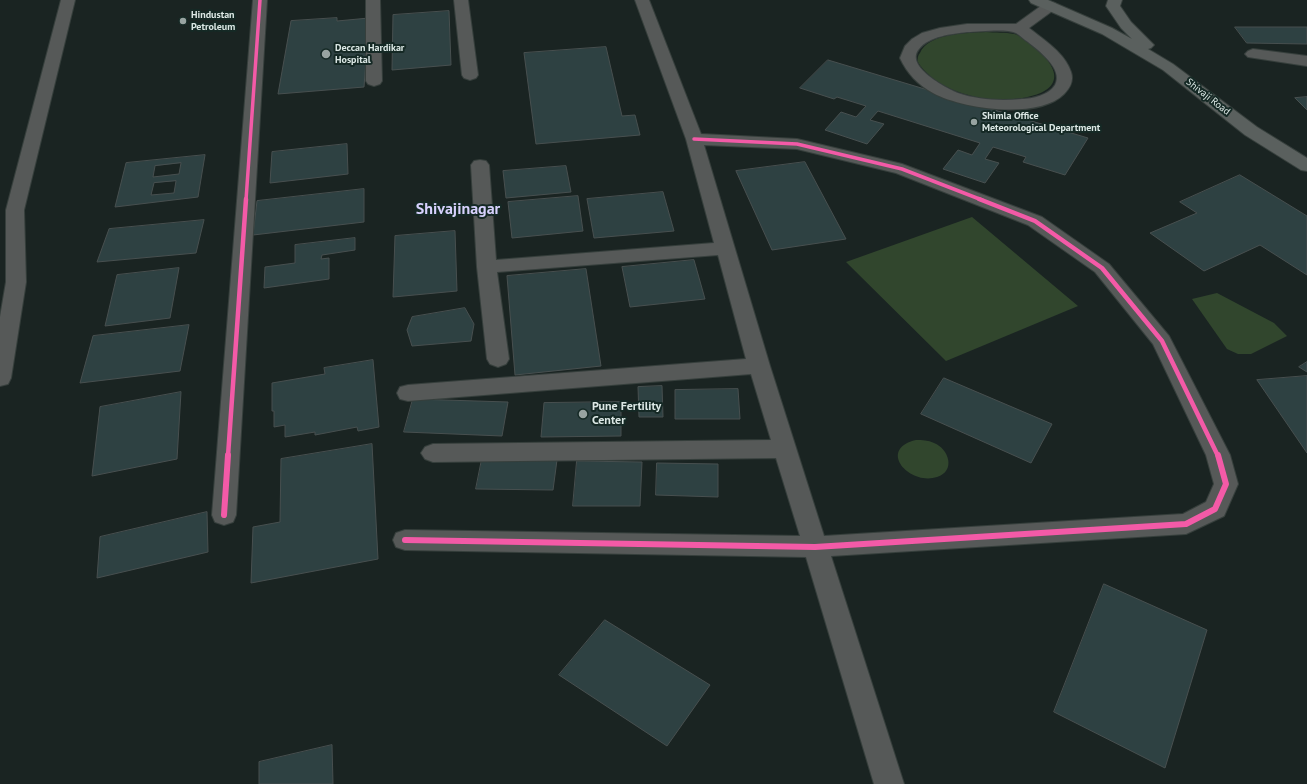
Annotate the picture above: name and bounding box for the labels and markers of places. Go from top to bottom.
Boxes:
place label: Hindustan Petroleum [191,9,235,32]
marker: Hindustan Petroleum [178,16,188,26]
place label: Deccan Hardikar Hospital [335,42,404,66]
marker: Deccan Hardikar Hospital [320,48,332,60]
place label: Shimla Office Meteorological Department [982,110,1100,134]
marker: Shimla Office Meteorological Department [969,117,979,127]
place label: Pune Fertility Center [592,400,661,428]
marker: Pune Fertility Center [577,408,589,420]

